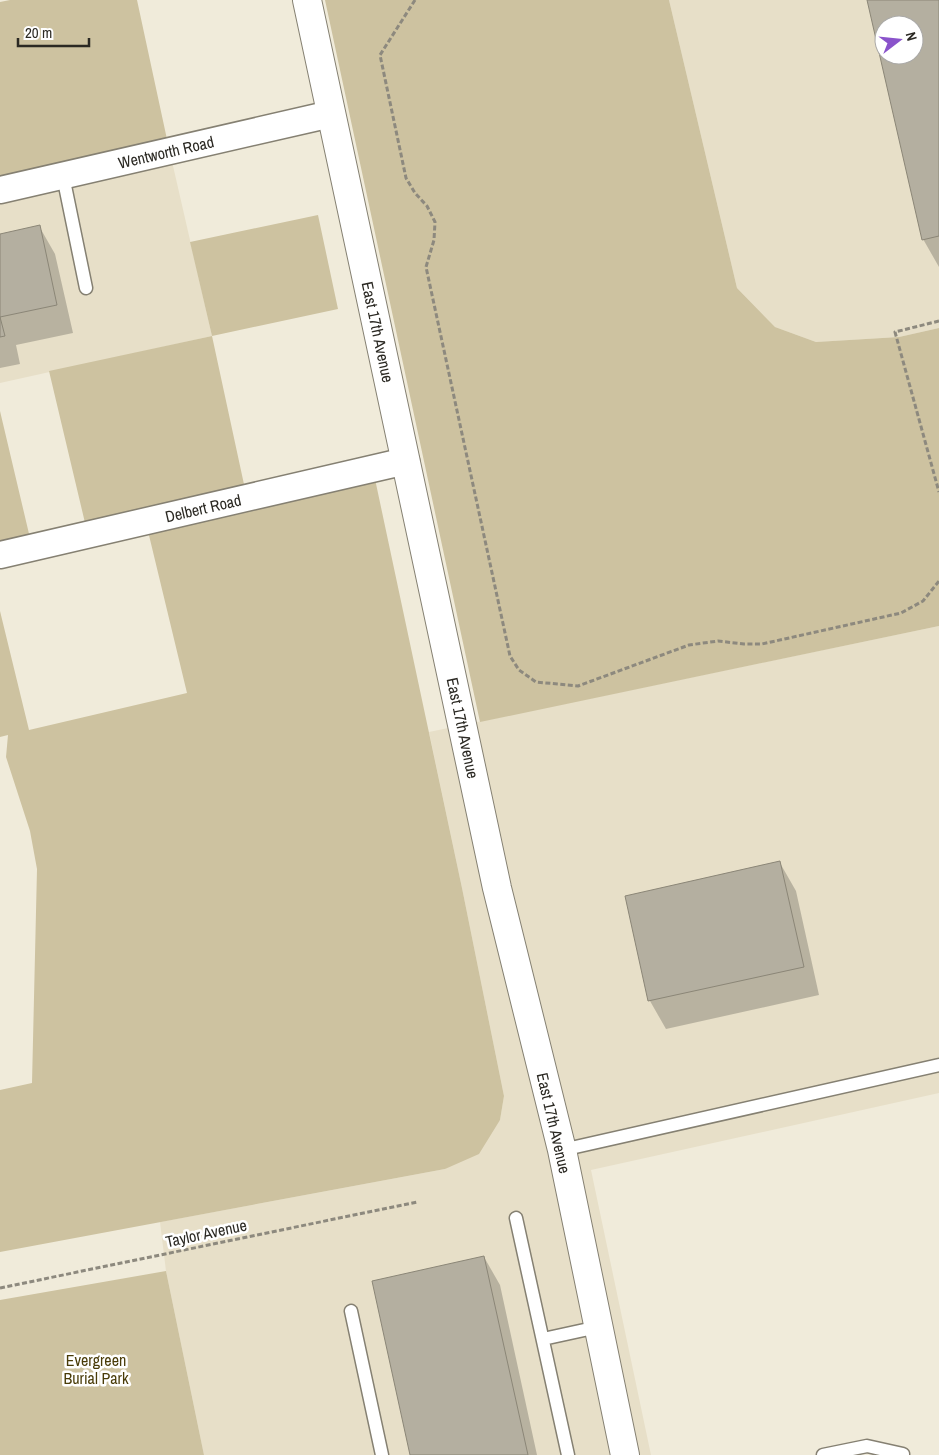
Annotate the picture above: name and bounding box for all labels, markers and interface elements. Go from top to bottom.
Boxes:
scale bar [18,15,89,47]
north arrow [874,15,924,65]
text: 20 m [25,22,52,43]
text: N [902,30,921,43]
street label: Wentworth Road [116,130,216,174]
street label: East 17th Avenue [357,280,399,384]
street label: Delbert Road [163,489,243,527]
street label: East 17th Avenue [442,676,484,780]
street label: East 17th Avenue [532,1071,576,1175]
street label: Taylor Avenue [163,1214,249,1252]
park label: Evergreen Burial Park [64,1349,129,1389]

